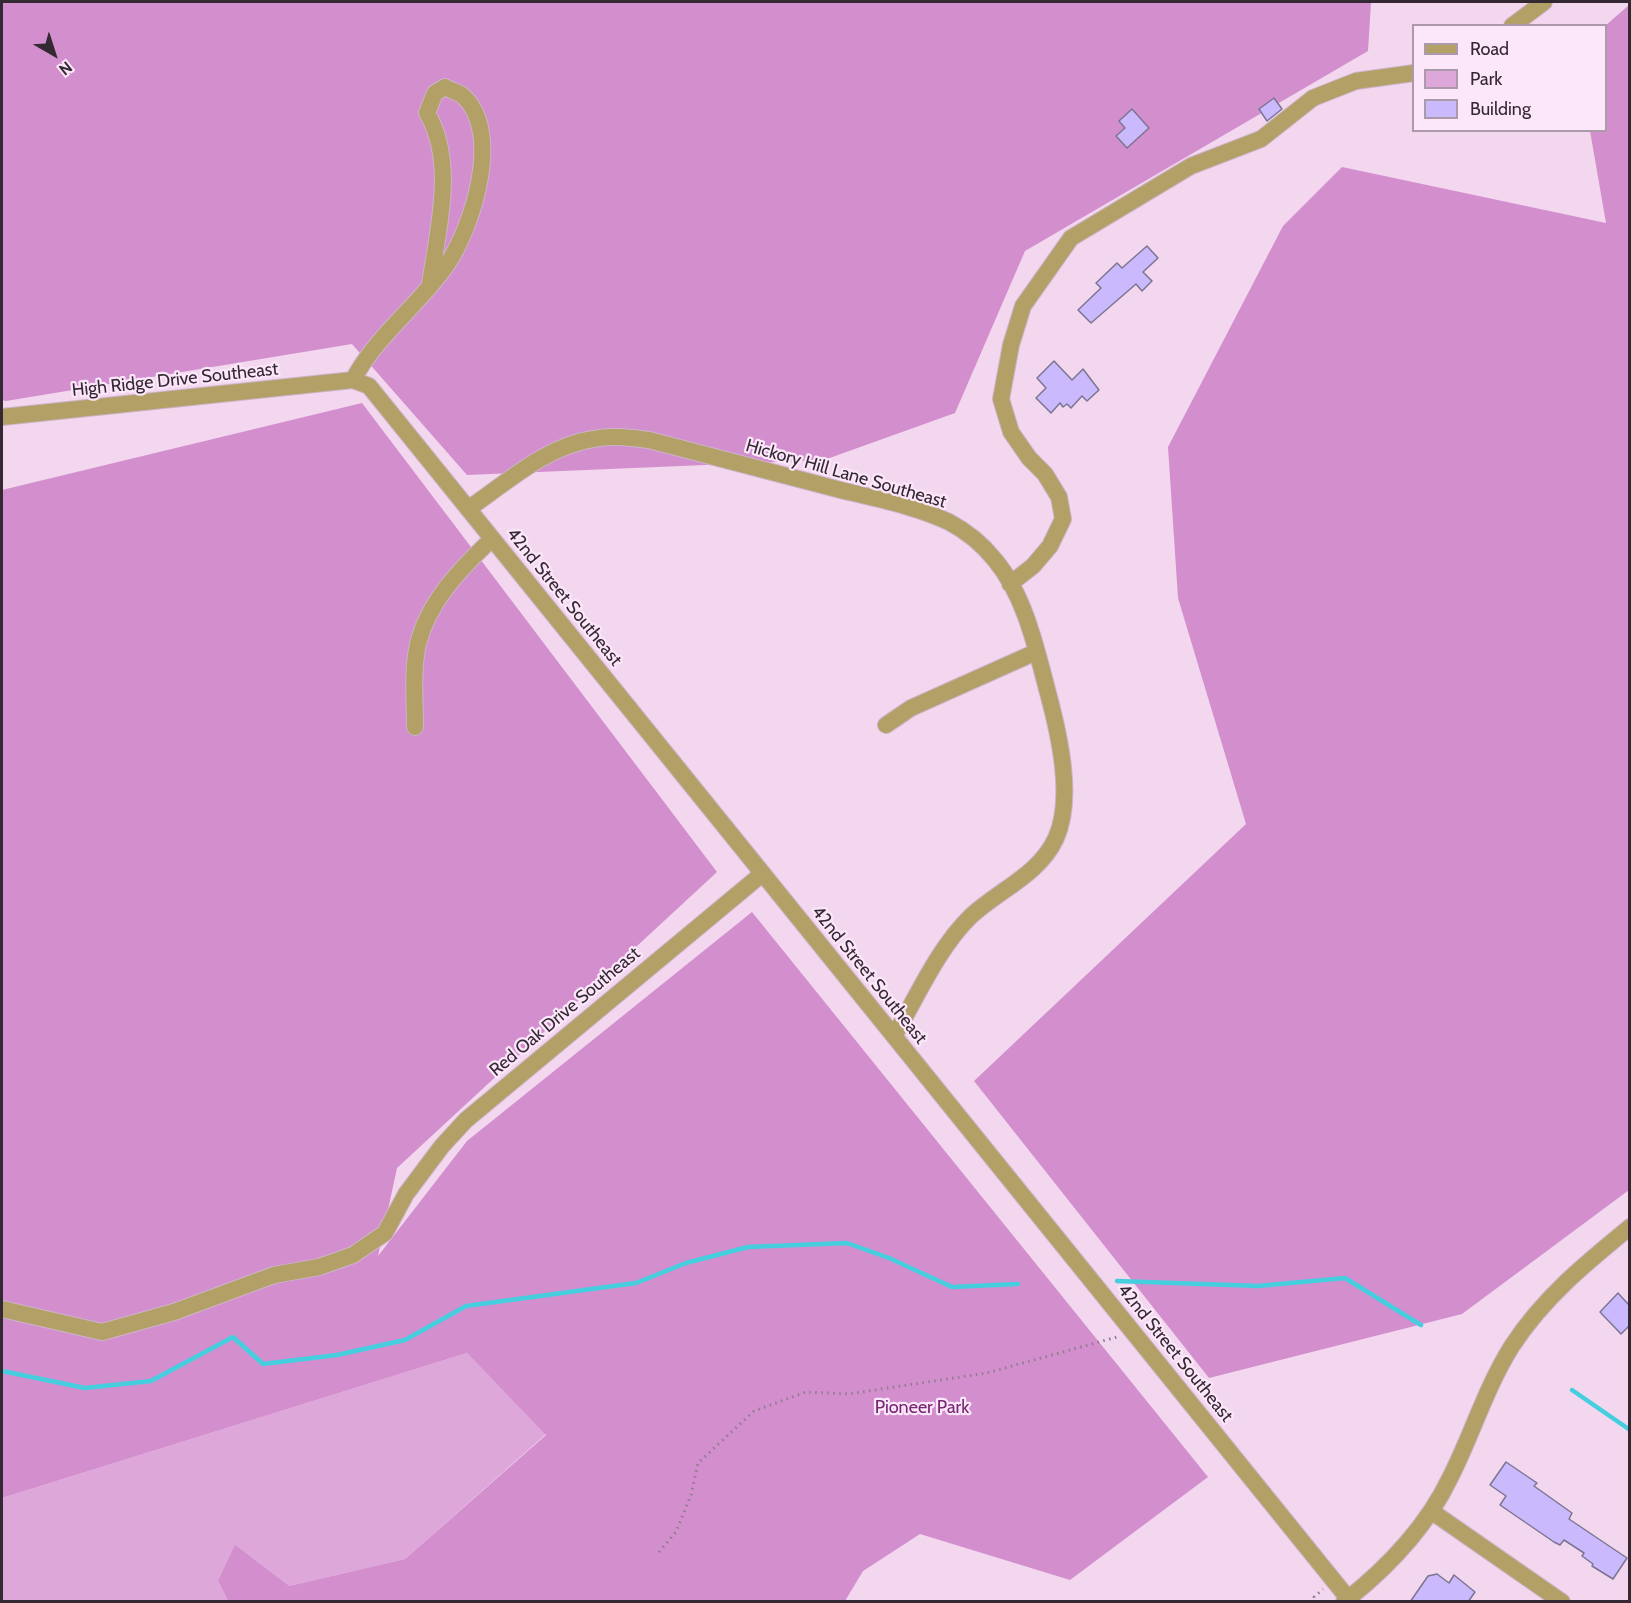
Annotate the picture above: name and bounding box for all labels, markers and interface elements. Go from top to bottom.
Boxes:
north arrow [24,24,84,84]
legend [1412,24,1607,132]
text: Road [1470,38,1509,60]
text: N [55,57,76,79]
text: Park [1470,68,1502,90]
text: Building [1470,98,1531,120]
street label: High Ridge Drive Southeast [71,358,279,402]
street label: Hickory Hill Lane Southeast [743,435,949,513]
street label: 42nd Street Southeast [502,524,626,670]
street label: 42nd Street Southeast [807,902,931,1048]
street label: Red Oak Drive Southeast [485,943,645,1081]
street label: 42nd Street Southeast [1113,1280,1237,1426]
park label: Pioneer Park [875,1397,969,1419]

